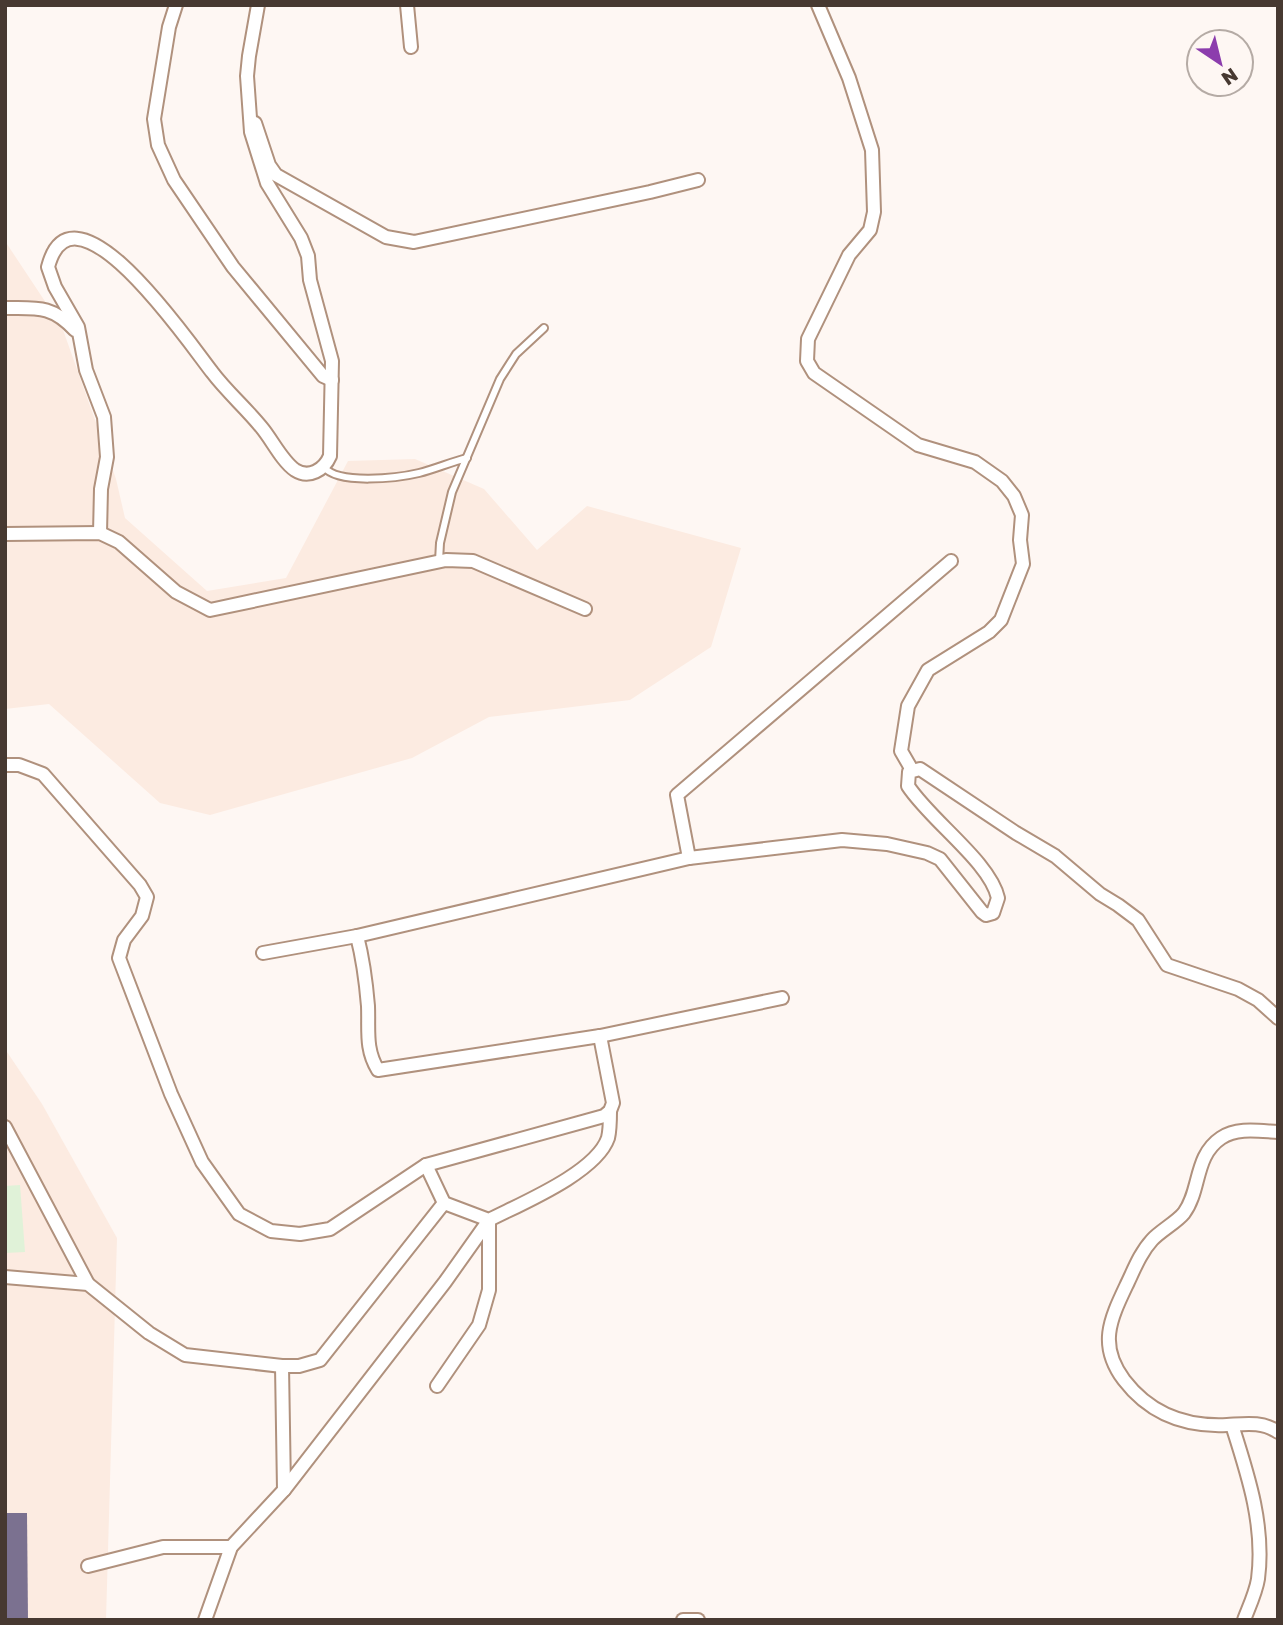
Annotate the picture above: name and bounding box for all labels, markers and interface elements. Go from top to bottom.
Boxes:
north arrow [1185,28,1255,98]
text: N [1218,64,1243,91]

